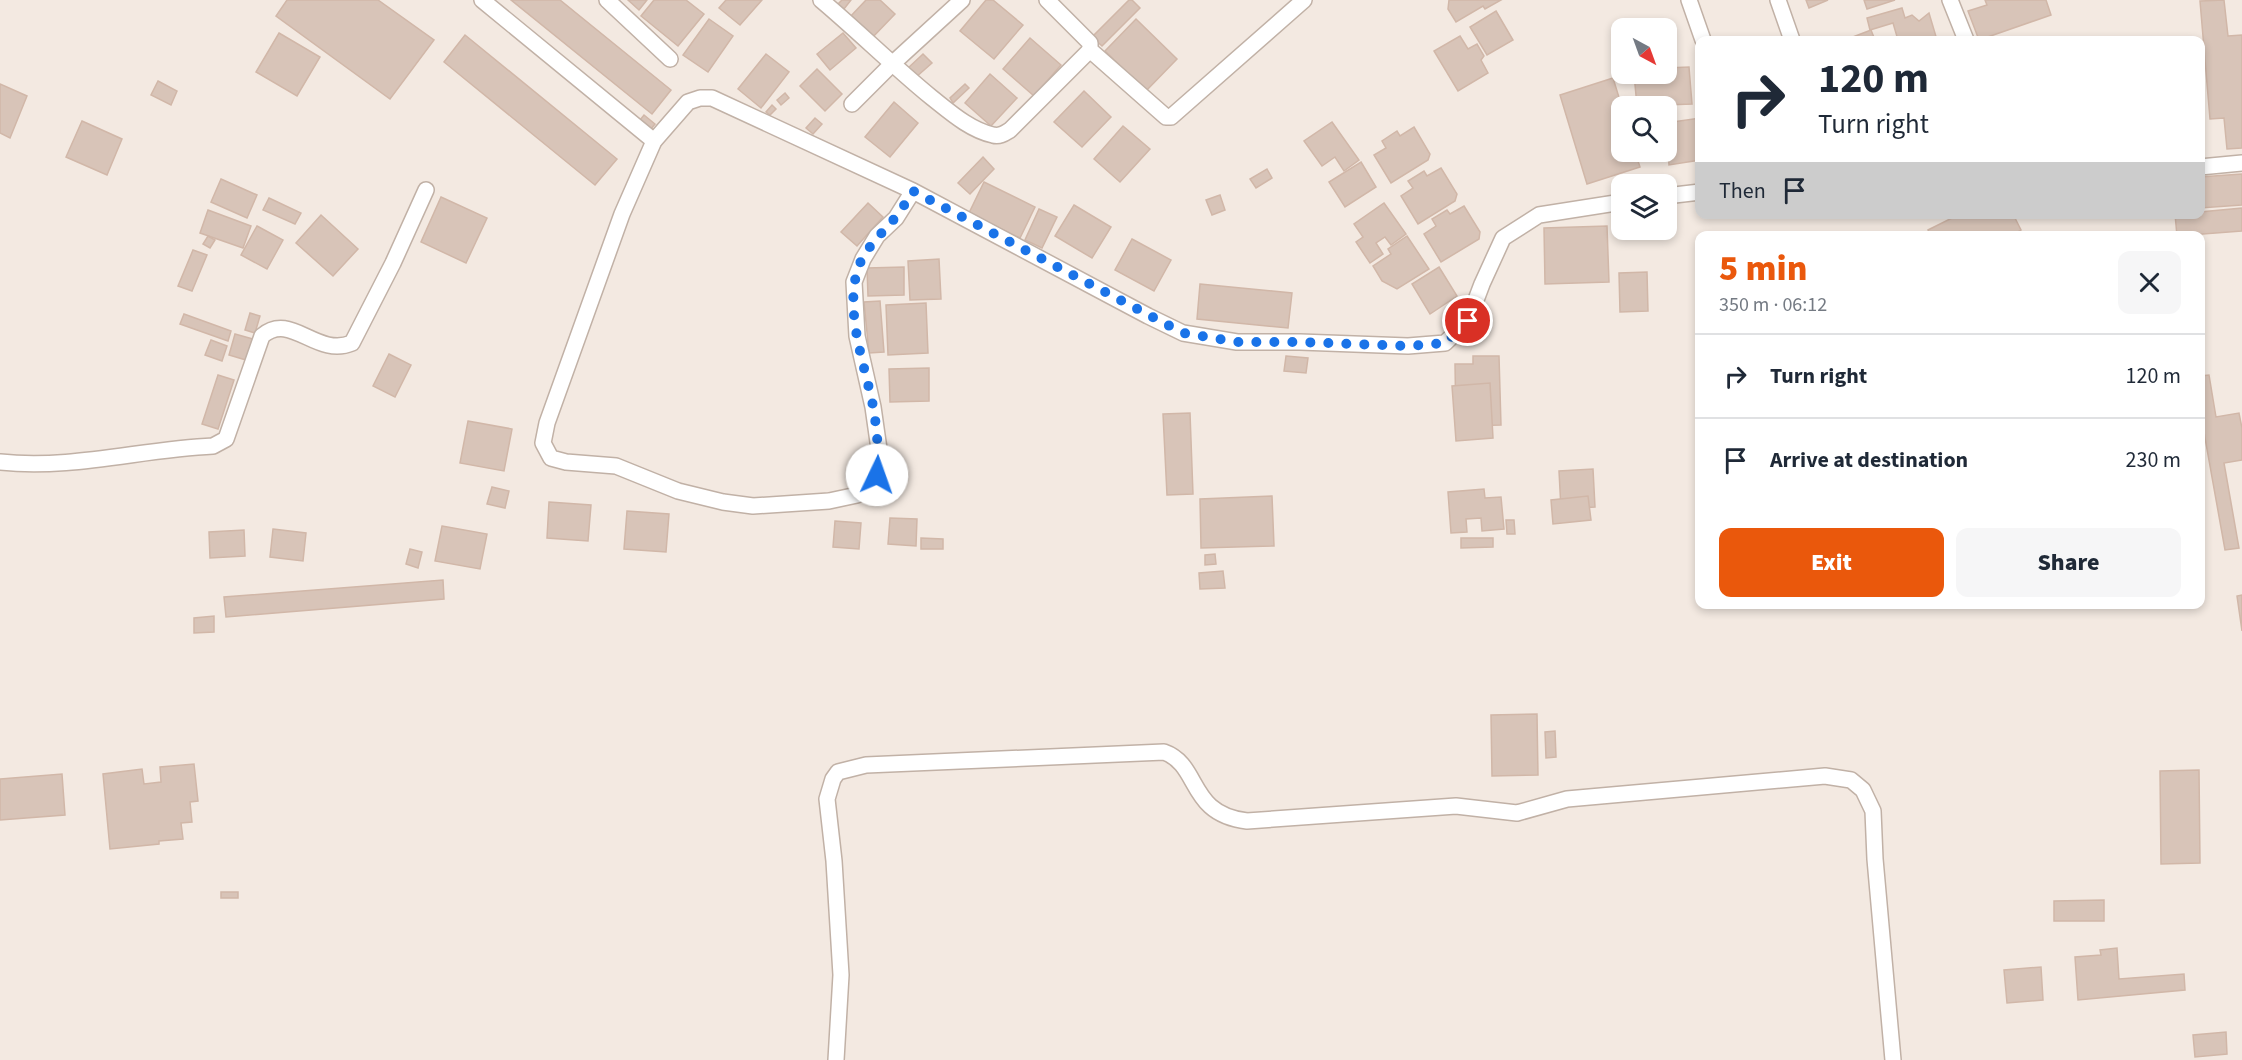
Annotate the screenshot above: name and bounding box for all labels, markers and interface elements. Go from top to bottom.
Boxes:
north arrow [1611,18,1677,84]
map controls [1611,18,1677,240]
text: 120 m [1818,49,1929,109]
icon: right [1719,60,1797,138]
button: search [1611,96,1677,162]
text: Turn right [1818,105,1929,144]
button: layers [1611,174,1677,240]
icon: arrive [1778,174,1811,207]
text: Then [1719,175,1766,207]
text: 5 min [1719,243,1807,294]
button: close [2118,251,2181,314]
text: 350 m · 06:12 [1719,291,1827,319]
pin [1442,295,1493,346]
icon: arrive [1451,304,1484,337]
icon: right [1719,360,1752,393]
text: Turn right [1770,360,1867,392]
text: 120 m [2126,360,2181,392]
position arrow [845,443,909,507]
icon: arrive [1719,444,1752,477]
text: Arrive at destination [1770,444,1968,476]
text: 230 m [2126,444,2181,476]
button: Exit [1719,528,1944,597]
button: Share [1956,528,2181,597]

